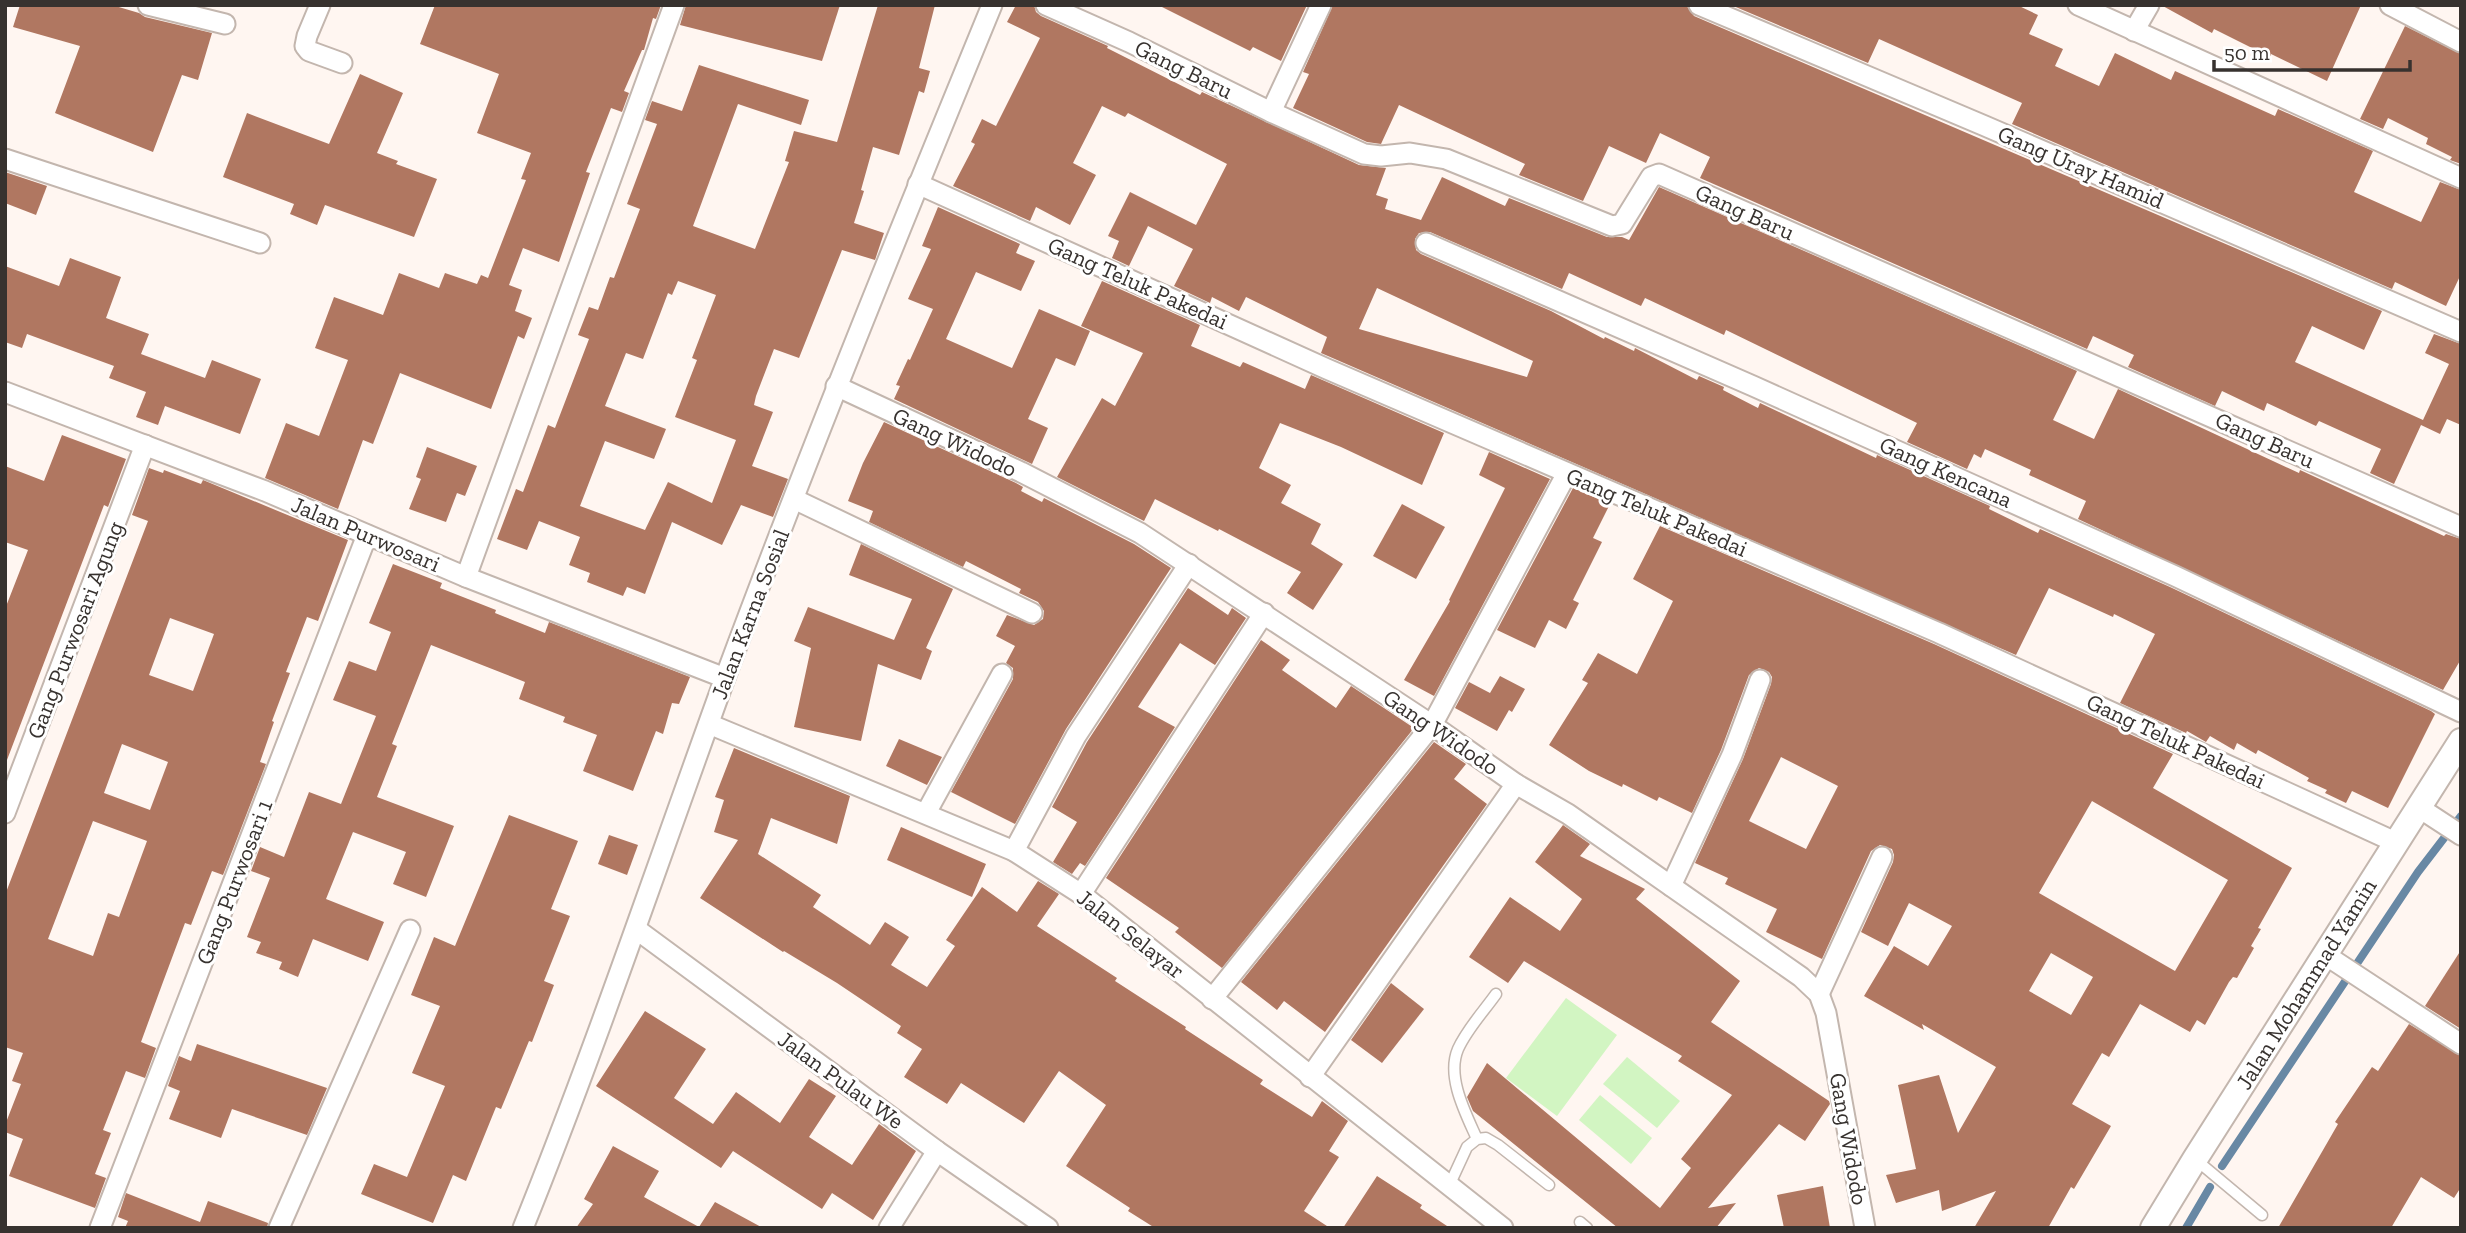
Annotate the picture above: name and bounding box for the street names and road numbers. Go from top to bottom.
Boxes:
street label: Gang Baru [1130,33,1238,105]
street label: Gang Uray Hamid [1994,119,2169,215]
street label: Gang Baru [1691,178,1799,246]
street label: Gang Teluk Pakedai [1044,231,1232,335]
street label: Gang Widodo [889,401,1021,483]
street label: Gang Baru [2211,406,2319,474]
street label: Gang Kencana [1875,430,2017,514]
street label: Gang Teluk Pakedai [1562,461,1752,563]
street label: Jalan Purwosari [287,490,445,578]
street label: Gang Purwosari Agung [21,517,130,743]
street label: Jalan Karna Sosial [705,525,795,703]
street label: Gang Widodo [1378,683,1504,781]
street label: Gang Teluk Pakedai [2082,687,2270,795]
street label: Gang Purwosari 1 [190,795,278,968]
street label: Jalan Mohammad Yamin [2230,874,2382,1094]
street label: Jalan Selayar [1072,883,1190,985]
street label: Jalan Pulau We [773,1025,909,1135]
street label: Gang Widodo [1824,1071,1874,1207]

